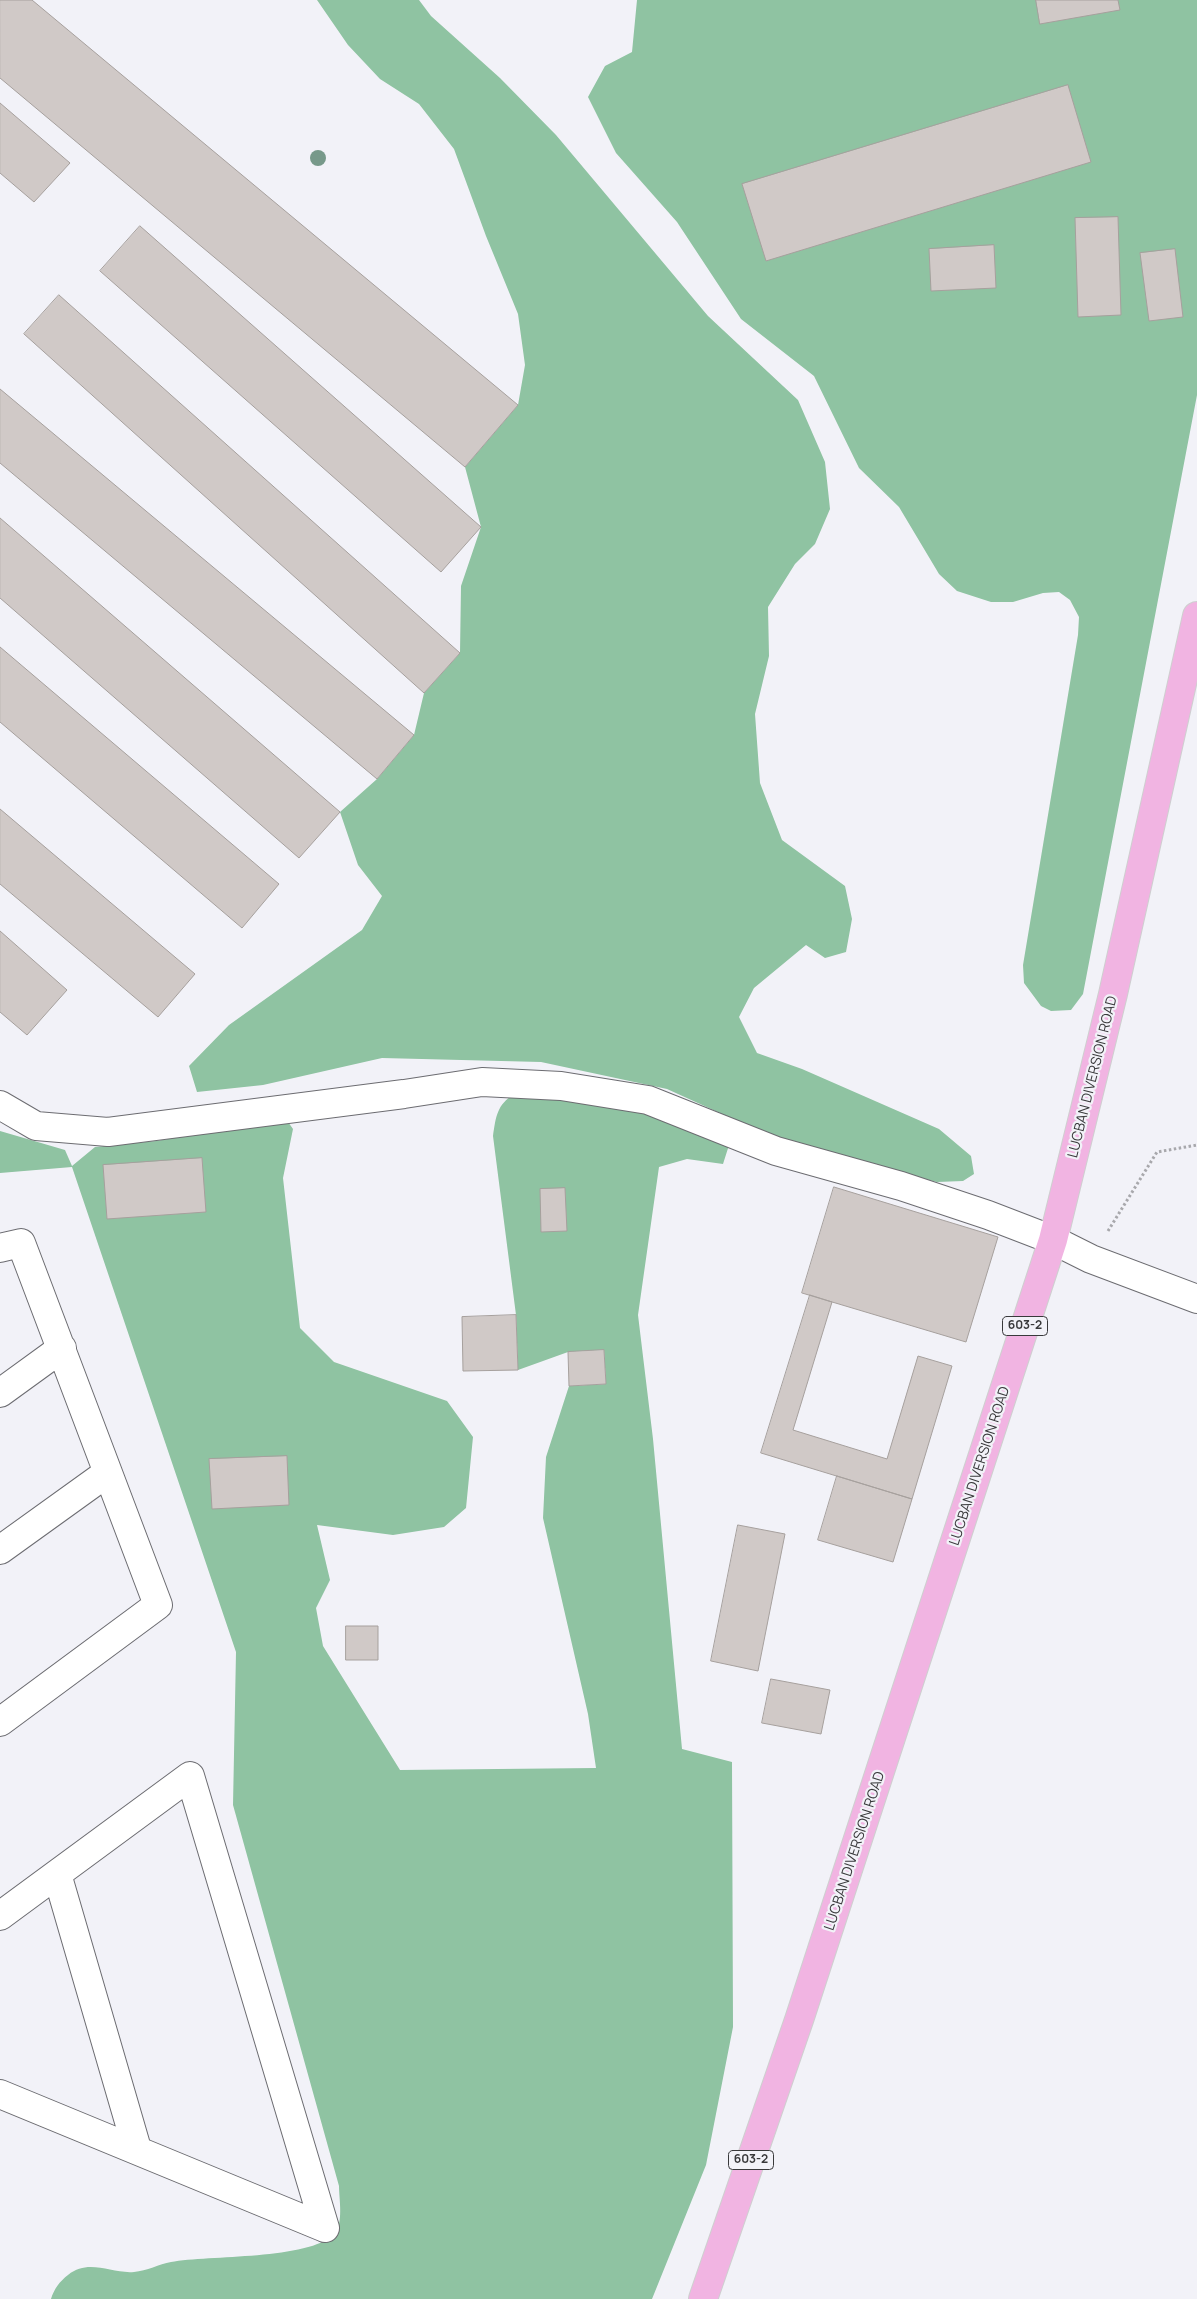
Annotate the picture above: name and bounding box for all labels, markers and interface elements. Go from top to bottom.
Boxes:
street label: LUCBAN DIVERSION ROAD [1065,994,1121,1160]
road number: 603-2 [1002,1316,1048,1335]
street label: LUCBAN DIVERSION ROAD [946,1384,1014,1548]
street label: LUCBAN DIVERSION ROAD [821,1769,889,1933]
road number: 603-2 [728,2150,774,2170]

